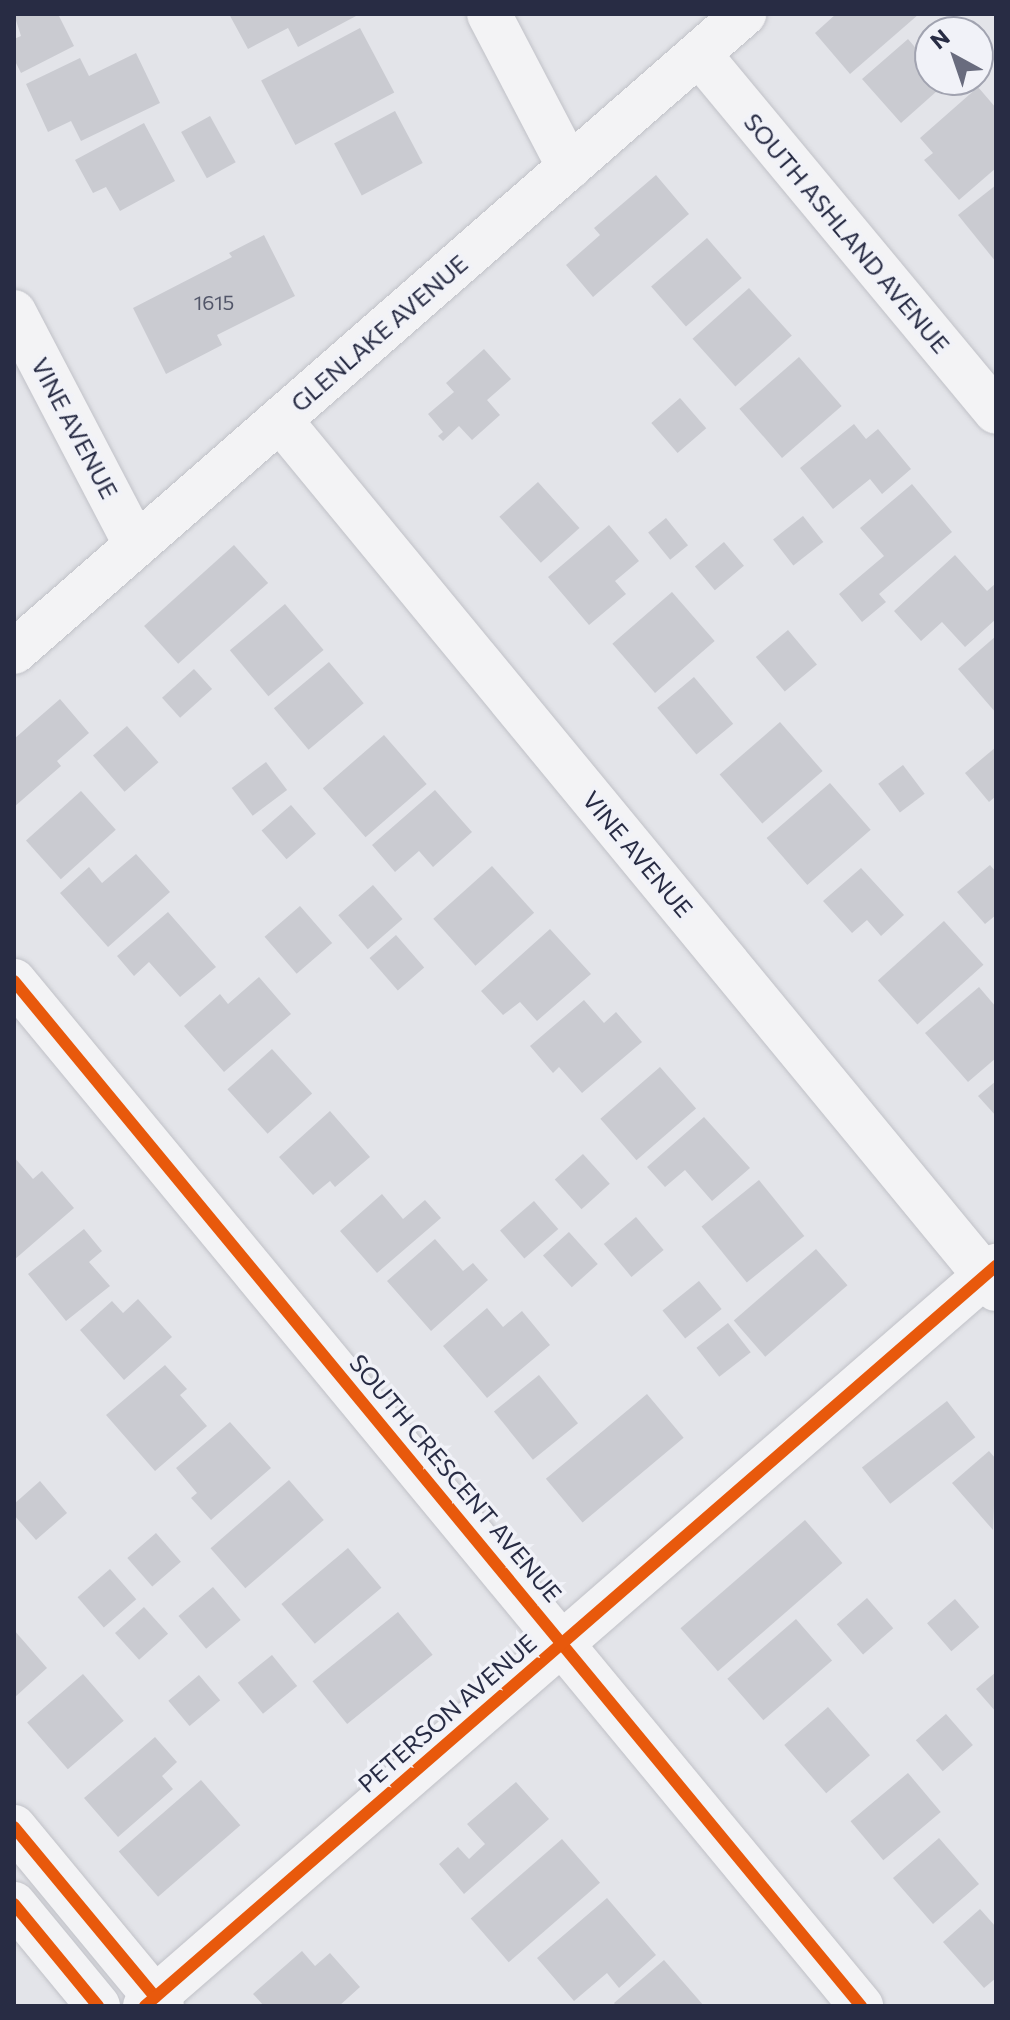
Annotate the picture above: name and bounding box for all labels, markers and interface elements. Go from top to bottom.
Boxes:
north arrow [914,16,994,96]
text: N [925,23,955,54]
street label: SOUTH ASHLAND AVENUE [738,107,956,359]
street label: GLENLAKE AVENUE [285,249,473,417]
house number: 1615 [194,290,234,314]
street label: VINE AVENUE [26,353,124,503]
street label: VINE AVENUE [577,785,699,923]
street label: SOUTH CRESCENT AVENUE [344,1348,568,1608]
street label: PETERSON AVENUE [352,1628,542,1798]

